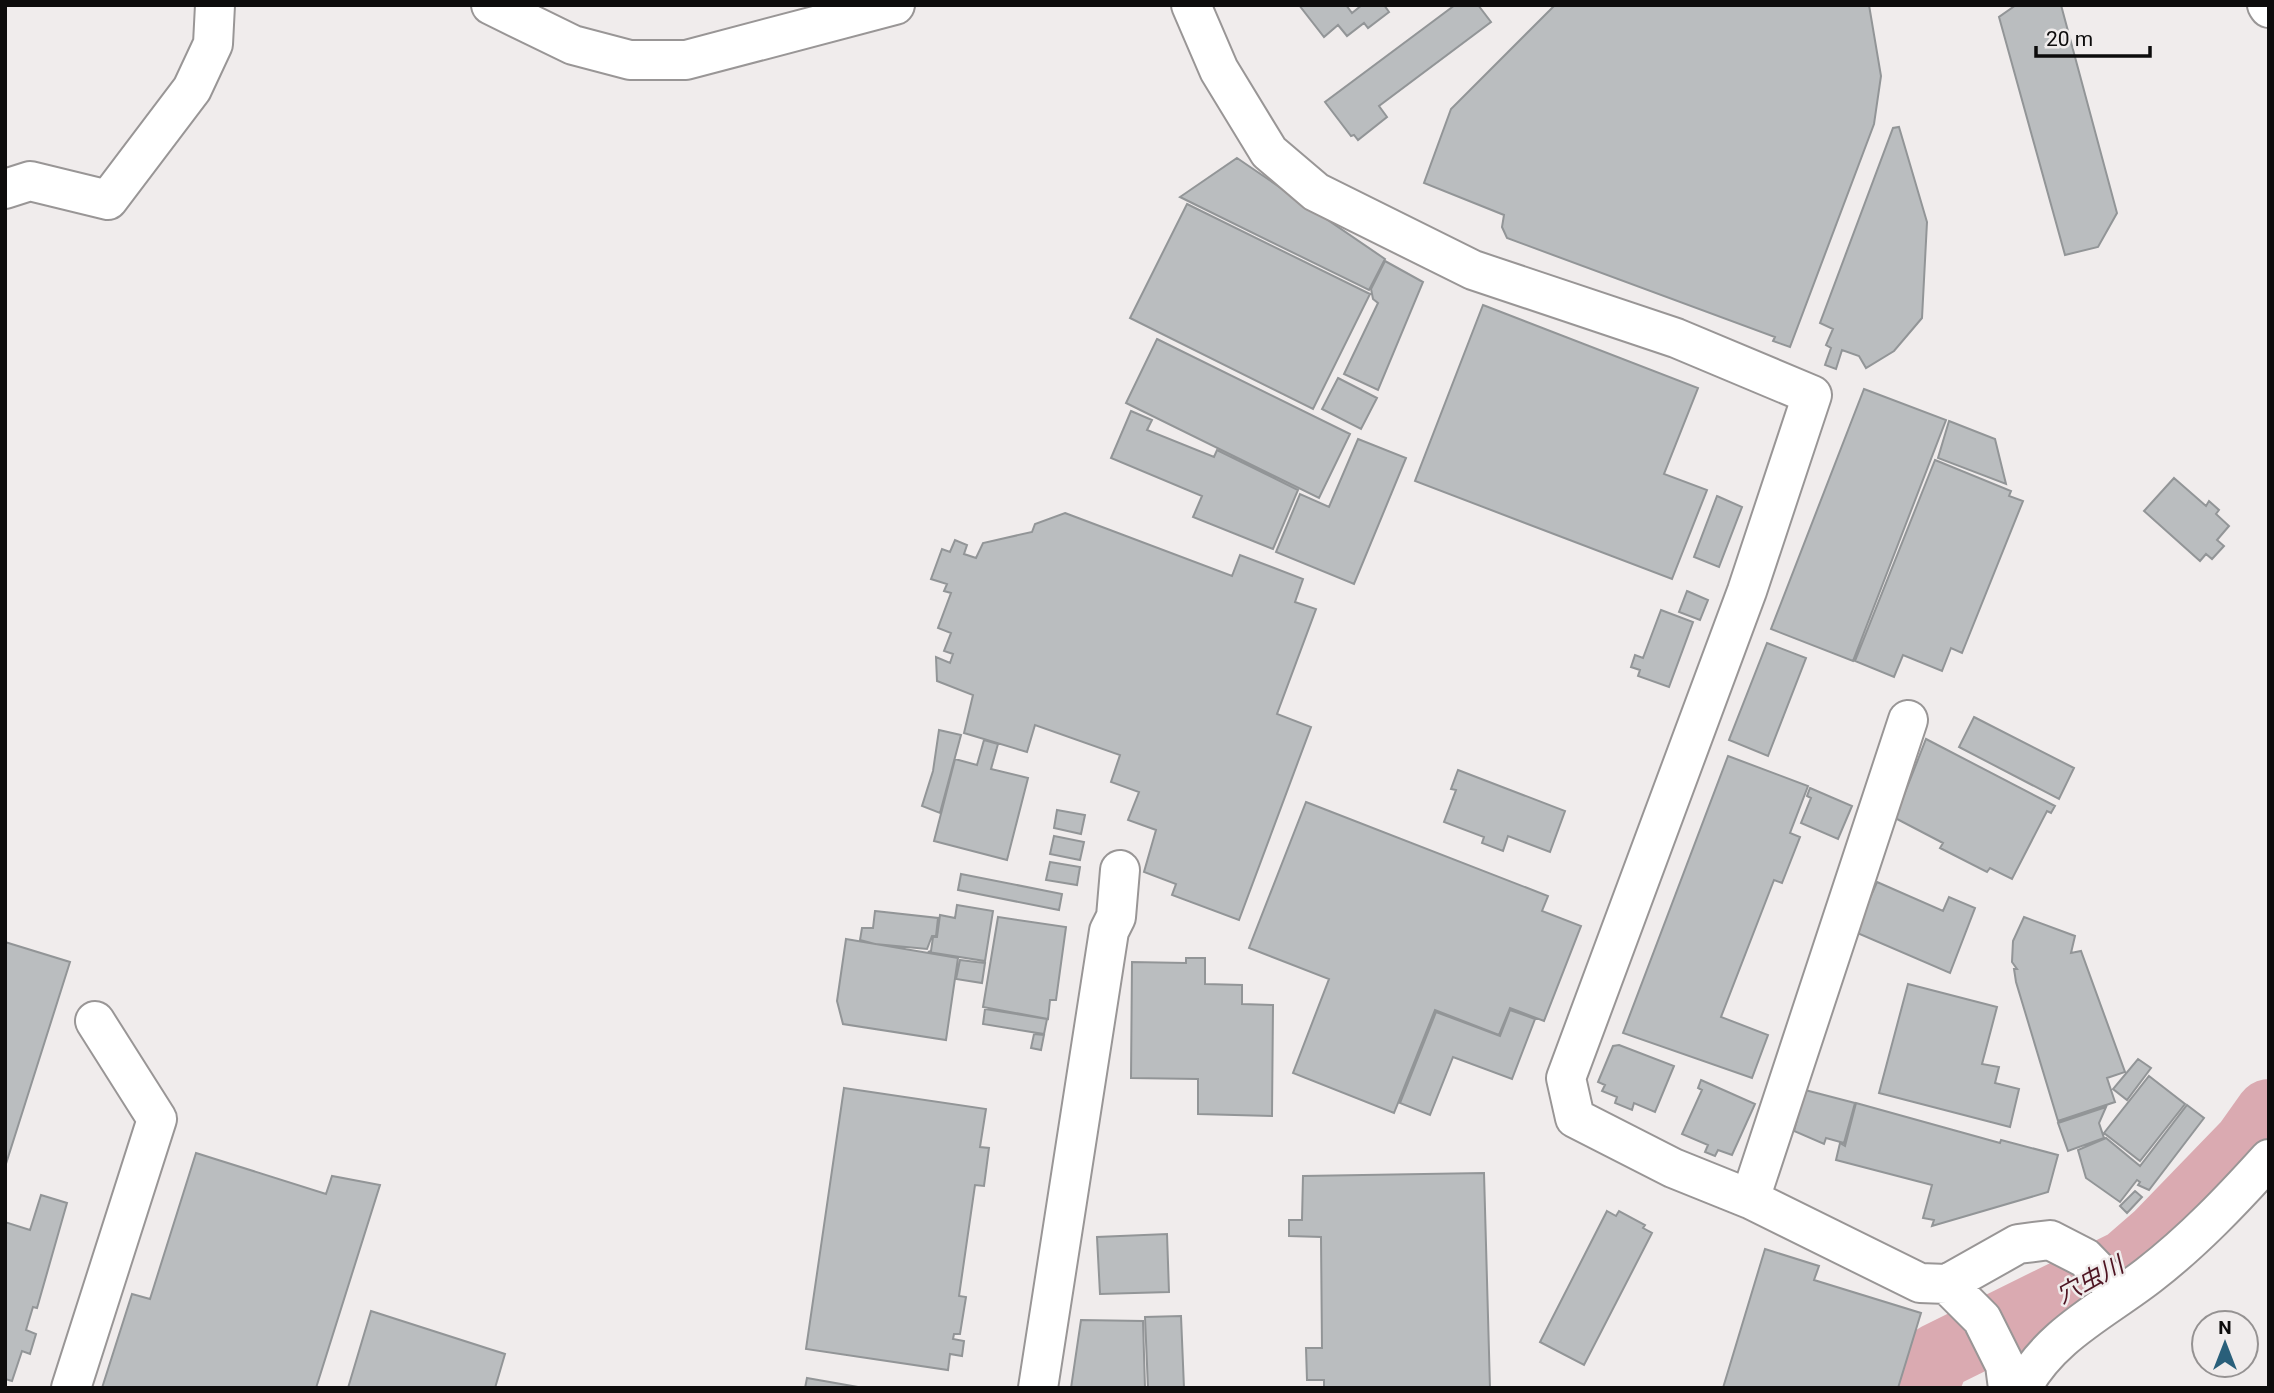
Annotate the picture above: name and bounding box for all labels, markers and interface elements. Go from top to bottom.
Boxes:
scale bar [2036,14,2150,58]
text: 20 m [2046,27,2093,51]
water label: 穴虫川 [2052,1249,2131,1309]
north arrow [2190,1309,2260,1379]
text: N [2218,1316,2232,1339]

